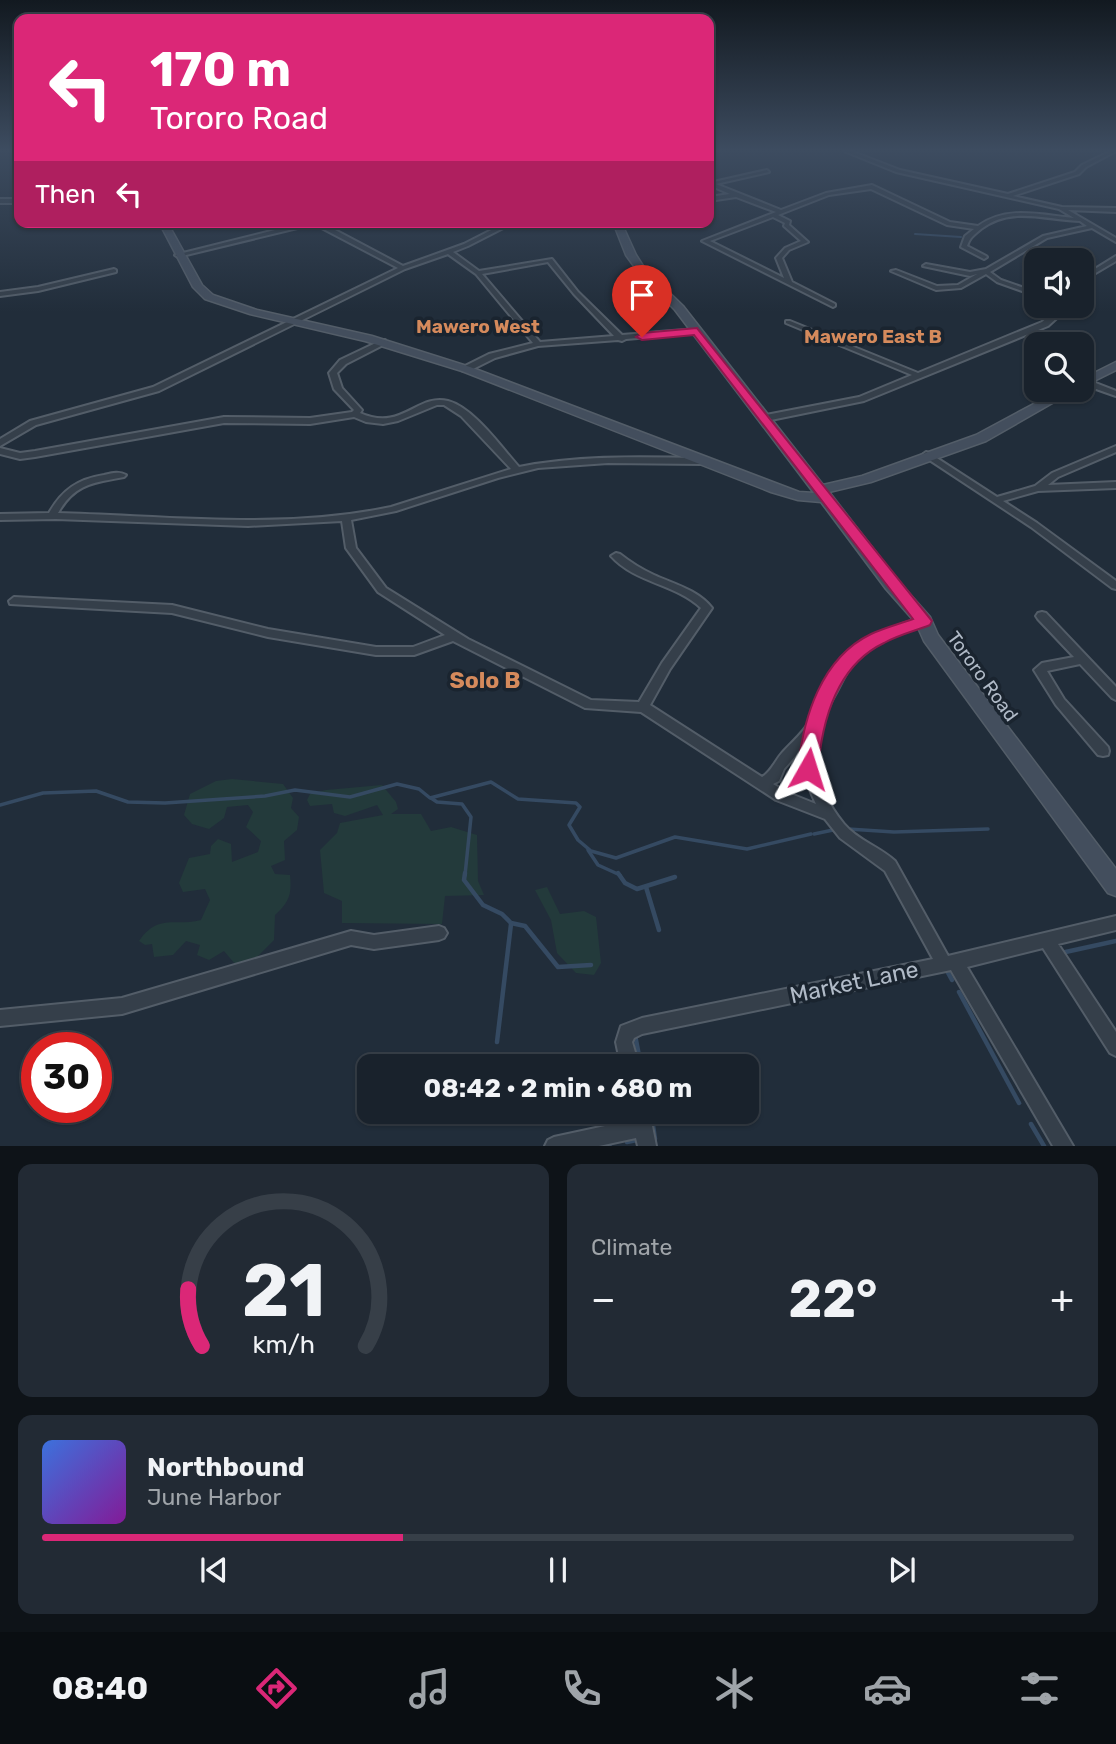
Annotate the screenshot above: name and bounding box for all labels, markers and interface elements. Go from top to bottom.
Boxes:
text: 170 m [150,40,291,98]
icon: left [35,42,126,133]
text: Tororo Road [150,99,328,137]
icon: left [110,175,148,213]
text: Then [35,179,96,210]
map controls [1024,248,1094,402]
button: sound [1024,248,1094,318]
pin [612,265,672,337]
icon: arrive [623,276,661,314]
district label: Mawero West [416,315,540,338]
district label: Mawero East B [804,325,942,348]
button: search [1024,332,1094,402]
street label: Tororo Road [942,627,1023,726]
district label: Solo B [449,666,521,694]
position arrow [771,732,845,806]
street label: Market Lane [787,955,921,1009]
speed limit sign: 30 [21,1032,112,1123]
text: 08:42 · 2 min · 680 m [424,1073,692,1104]
text: Climate [591,1233,672,1261]
text: 21 [242,1249,325,1335]
text: 22° [789,1268,878,1330]
text: − [591,1276,616,1322]
text: + [1050,1276,1074,1322]
text: km/h [252,1330,315,1359]
text: Northbound [147,1452,305,1483]
text: June Harbor [147,1483,281,1511]
icon: previous [195,1551,233,1589]
icon: pause [539,1551,577,1589]
icon: next [883,1551,921,1589]
icon: directions [252,1664,301,1713]
icon: music [405,1664,454,1713]
icon: phone [557,1664,606,1713]
icon: climate [710,1664,759,1713]
icon: car [863,1664,912,1713]
icon: filters [1015,1664,1064,1713]
text: 08:40 [52,1669,148,1707]

